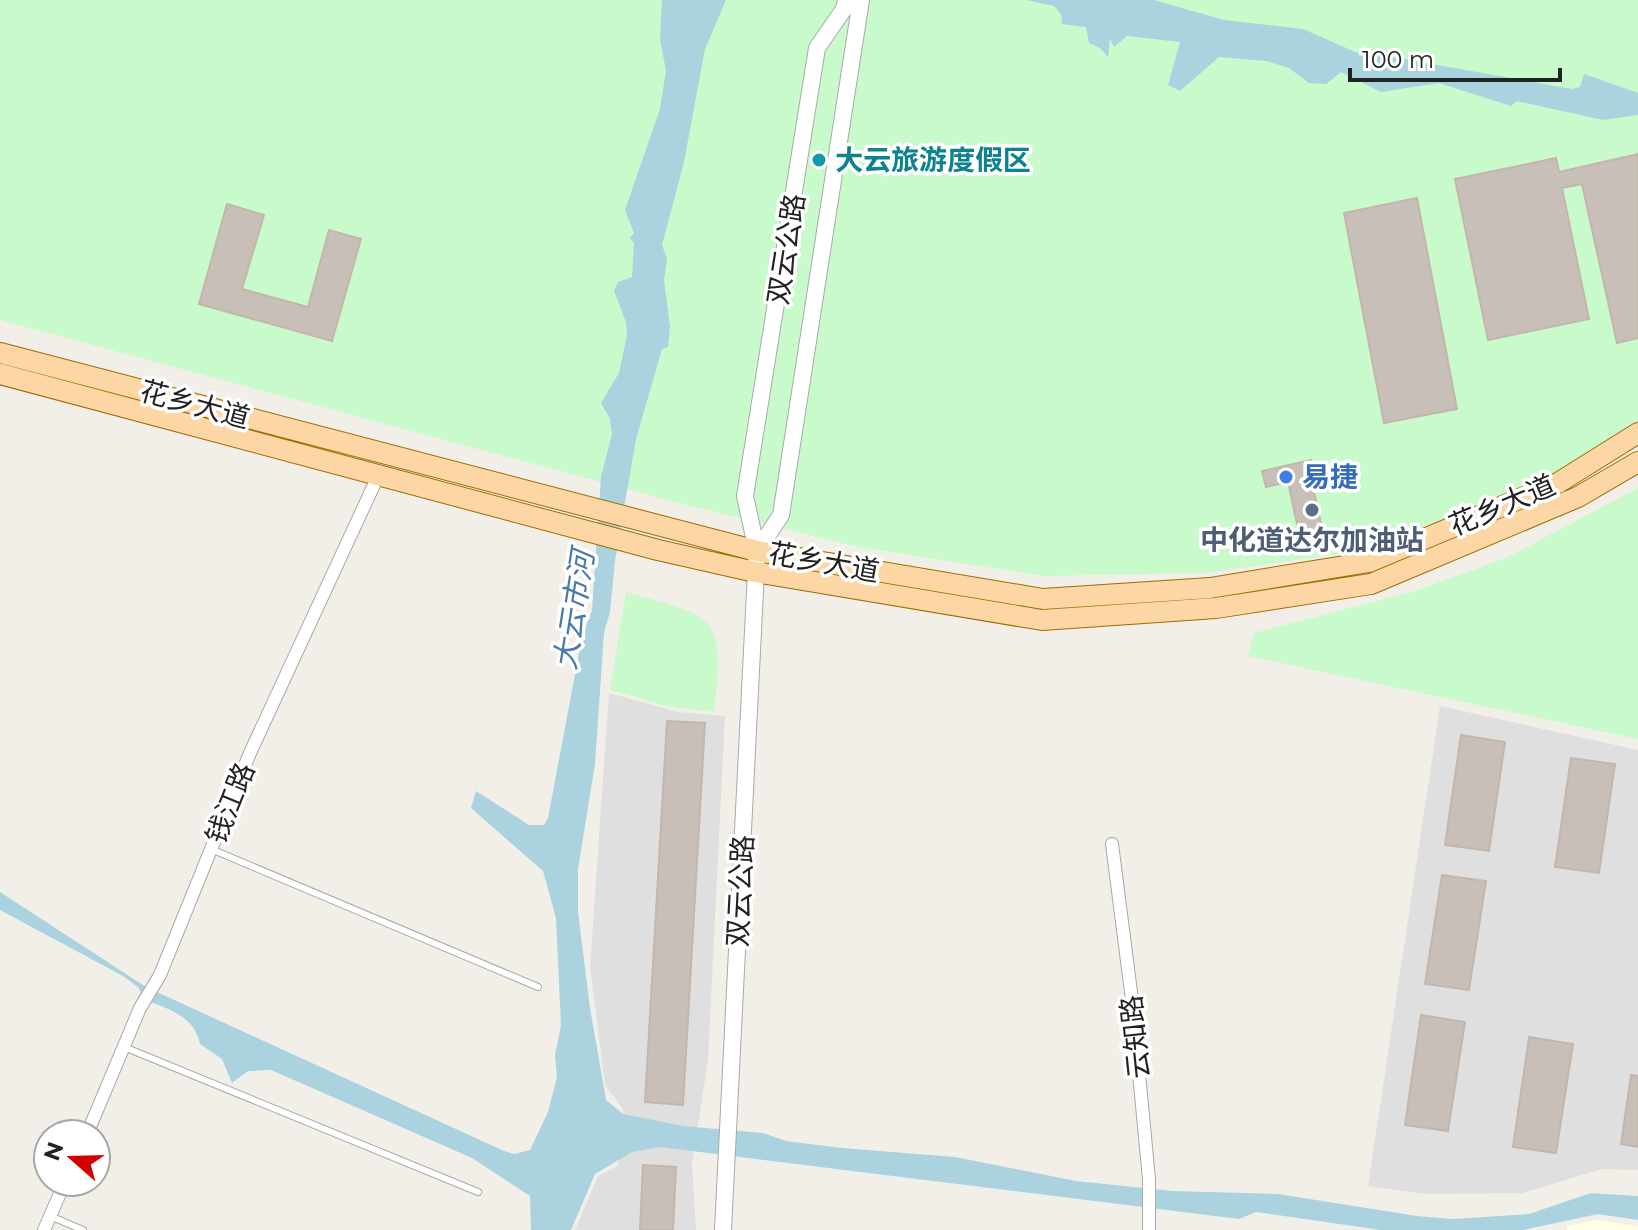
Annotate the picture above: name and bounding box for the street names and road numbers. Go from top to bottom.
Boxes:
street label: 双云公路 [760,191,812,307]
street label: 花乡大道 [137,373,253,435]
street label: 花乡大道 [1444,467,1560,543]
street label: 花乡大道 [766,536,882,588]
street label: 钱江路 [199,758,261,848]
street label: 双云公路 [720,834,760,948]
street label: 云知路 [1114,993,1156,1081]

